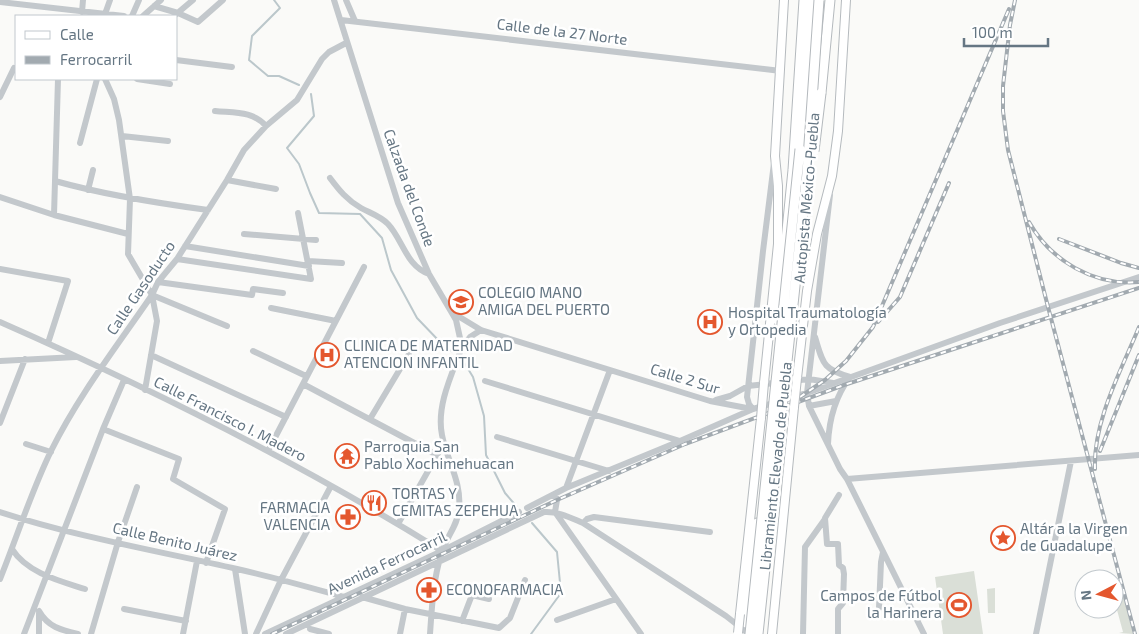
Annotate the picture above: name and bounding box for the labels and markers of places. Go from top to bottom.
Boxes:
place label: COLEGIO MANO AMIGA DEL PUERTO [478,283,610,318]
school or university icon: COLEGIO MANO AMIGA DEL PUERTO [448,289,474,315]
place label: Hospital Traumatología y Ortopedia [728,303,887,338]
hospital icon: Hospital Traumatología y Ortopedia [697,309,723,335]
place label: CLINICA DE MATERNIDAD ATENCION INFANTIL [344,336,513,371]
hospital icon: CLINICA DE MATERNIDAD ATENCION INFANTIL [314,342,340,368]
place label: Parroquia San Pablo Xochimehuacan [364,437,514,472]
temple icon: Parroquia San Pablo Xochimehuacan [334,443,360,469]
place label: TORTAS Y CEMITAS ZEPEHUA [392,484,519,519]
restaurant icon: TORTAS Y CEMITAS ZEPEHUA [361,490,387,516]
place label: FARMACIA VALENCIA [260,498,331,533]
pharmacy icon: FARMACIA VALENCIA [335,504,361,530]
place label: Altár a la Virgen de Guadalupe [1020,519,1128,554]
place icon: Altár a la Virgen de Guadalupe [990,525,1016,551]
pharmacy icon: ECONOFARMACIA [416,577,442,603]
place label: ECONOFARMACIA [446,580,564,598]
place label: Campos de Fútbol la Harinera [820,586,943,621]
sports icon: Campos de Fútbol la Harinera [946,592,972,618]

